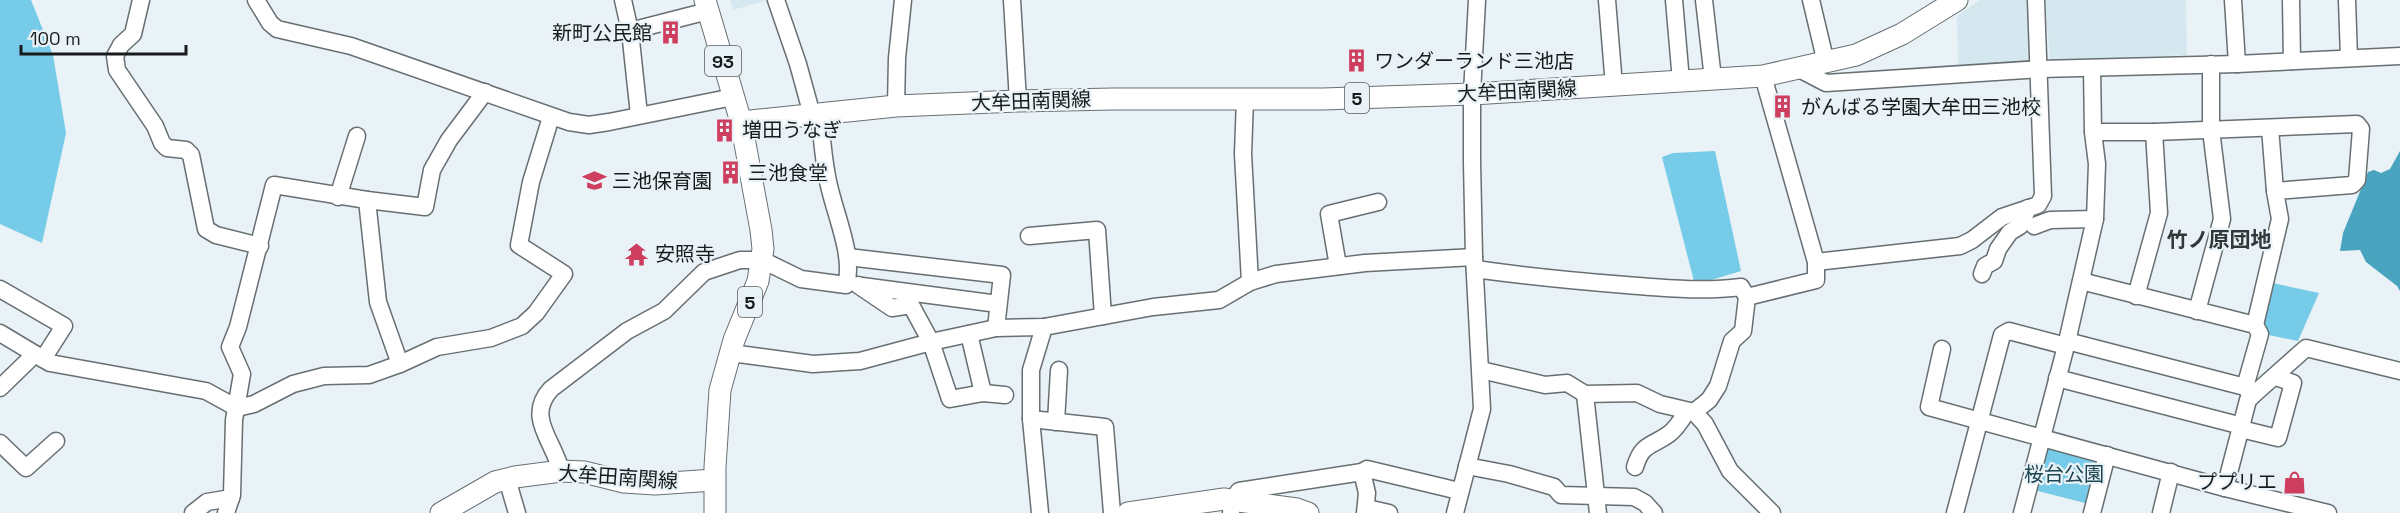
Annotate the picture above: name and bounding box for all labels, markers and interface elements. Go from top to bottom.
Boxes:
scale bar [21,18,186,56]
place label: 新町公民館 [552,20,652,46]
building icon: 新町公民館 [657,20,683,46]
text: 100 m [30,27,81,50]
road number: 93 [705,46,741,76]
building icon: ワンダーランド三池店 [1343,48,1369,74]
place label: ワンダーランド三池店 [1374,48,1574,74]
street label: 大牟田南関線 [1456,75,1578,107]
road number: 5 [1345,83,1369,113]
street label: 大牟田南関線 [971,86,1091,116]
building icon: がんばる学園大牟田三池校 [1770,94,1796,120]
place label: がんばる学園大牟田三池校 [1801,94,2041,120]
building icon: 増田うなぎ [711,117,737,143]
place label: 増田うなぎ [742,117,842,143]
building icon: 三池食堂 [717,160,743,186]
place label: 三池食堂 [748,160,828,186]
school or university icon: 三池保育園 [581,168,607,194]
place label: 三池保育園 [612,168,712,194]
district label: 竹ノ原団地 [2167,226,2272,253]
temple icon: 安照寺 [624,241,650,267]
place label: 安照寺 [655,241,715,267]
road number: 5 [738,287,762,317]
street label: 大牟田南関線 [557,460,679,494]
park label: 桜台公園 [2024,461,2104,487]
place label: ププリエ [2197,469,2277,495]
shop icon: ププリエ [2282,469,2308,495]

